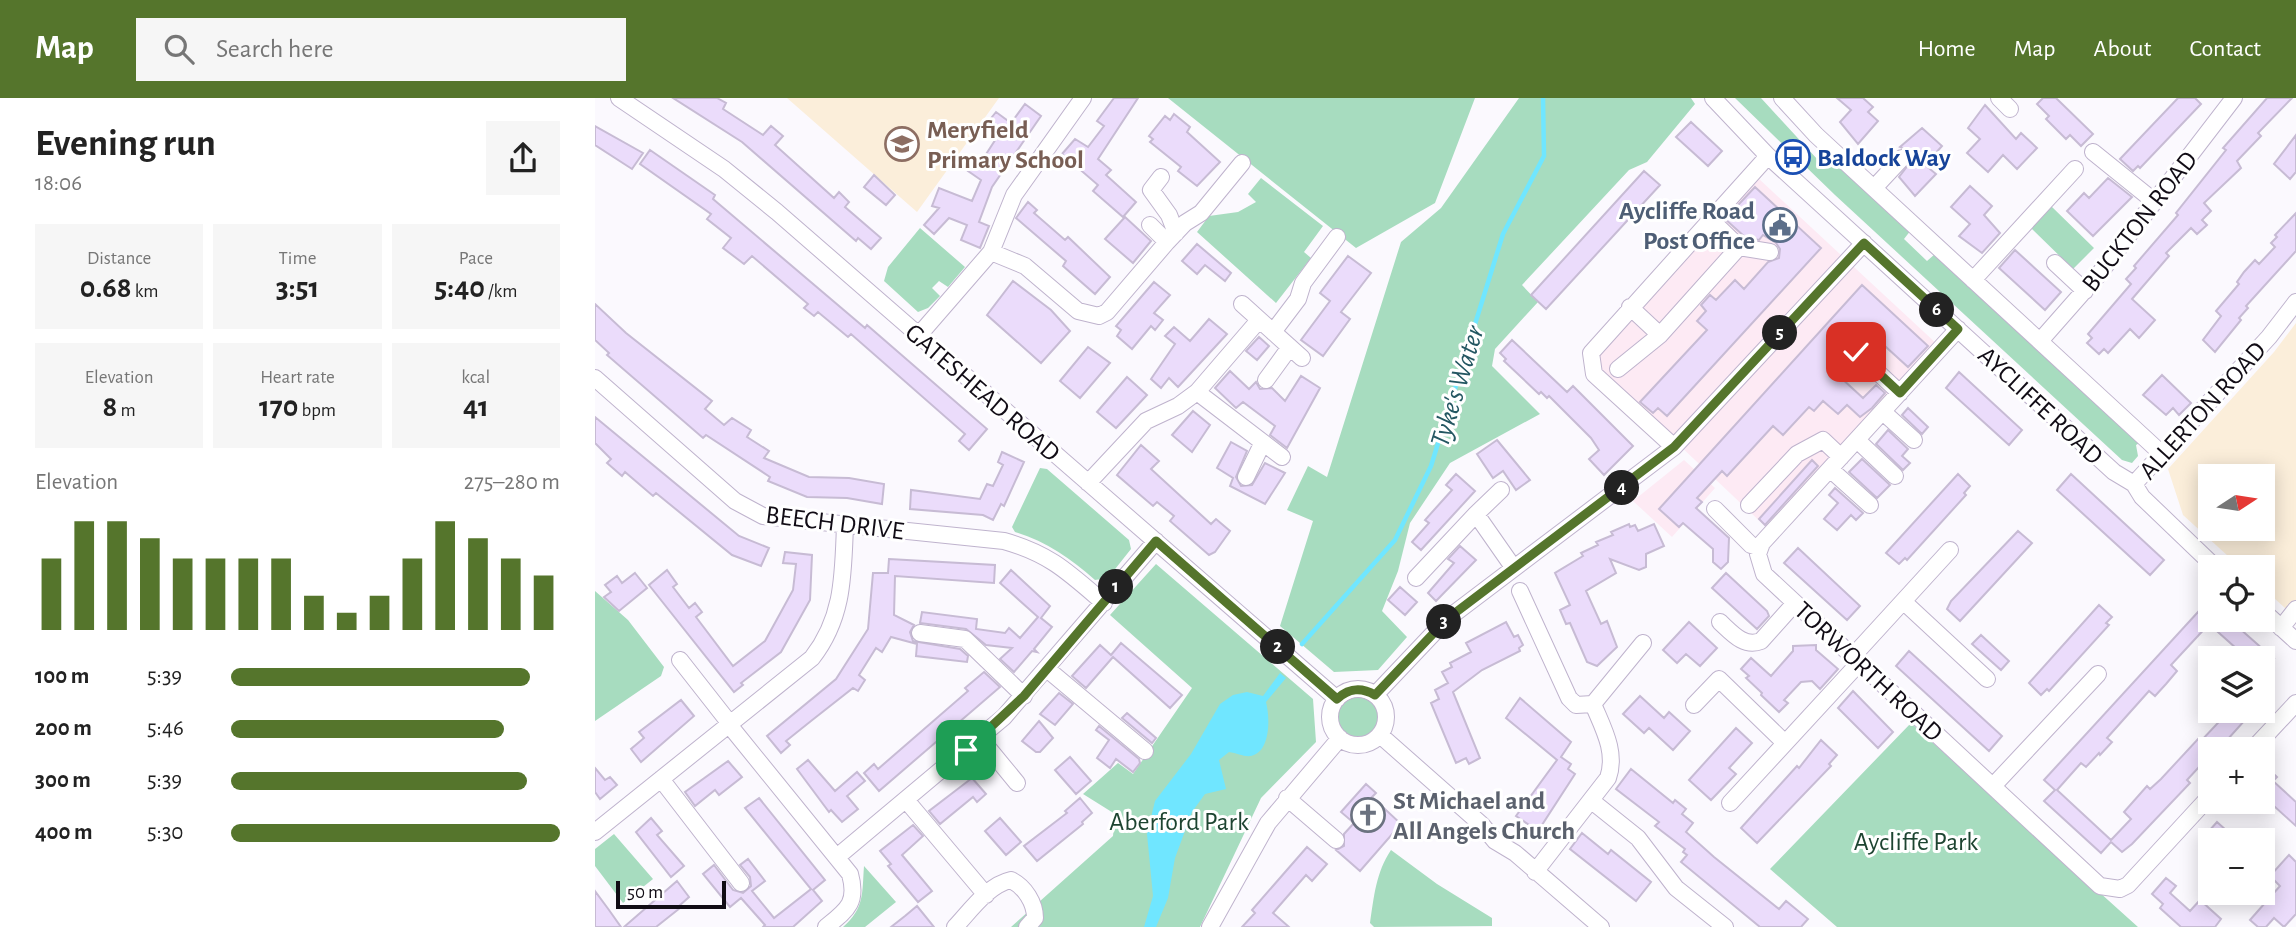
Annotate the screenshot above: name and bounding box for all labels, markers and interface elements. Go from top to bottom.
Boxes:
search box [136,18,626,81]
icon: search [160,30,198,68]
text: Map [35,32,94,65]
text: Search here [216,36,334,62]
text: Home [1918,37,1976,61]
text: Map [2014,37,2056,61]
text: About [2094,37,2151,61]
text: Contact [2189,37,2261,61]
place label: Meryfield Primary School [927,117,1084,173]
button: share [486,121,560,195]
text: Evening run [35,125,216,163]
school or university icon: Meryfield Primary School [883,125,921,163]
bus stop icon: Baldock Way [1774,138,1812,176]
place label: Baldock Way [1817,145,1951,171]
street label: BUCKTON ROAD [2077,147,2202,297]
text: 18:06 [35,172,82,195]
place label: Aycliffe Road Post Office [1619,198,1755,254]
public building icon: Aycliffe Road Post Office [1761,206,1799,244]
text: Distance [87,249,151,268]
text: Time [279,249,316,268]
text: Pace [459,249,493,268]
text: 0.68 [80,273,132,303]
text: 3:51 [276,273,319,303]
text: 5:40 [434,273,485,303]
text: km [132,282,159,301]
text: /km [485,282,517,301]
pin: 6 [1919,292,1955,328]
text: 6 [1932,300,1941,319]
pin: 5 [1763,316,1797,350]
street label: GATESHEAD ROAD [900,319,1065,467]
water label: Tyke's Water [1426,322,1490,451]
pin [1826,322,1886,382]
text: 5 [1775,323,1784,342]
icon: check [1837,333,1875,371]
street label: ALLERTON ROAD [2135,337,2271,484]
street label: AYCLIFFE ROAD [1973,342,2107,470]
text: Elevation [85,368,154,387]
text: Heart rate [260,368,335,387]
text: kcal [461,368,490,387]
text: 8 [103,392,117,422]
text: 170 [259,392,298,422]
text: 41 [463,392,489,422]
text: m [117,401,136,420]
text: bpm [298,401,336,420]
north arrow [2198,464,2275,541]
map controls [2198,464,2275,905]
pin: 4 [1605,470,1639,506]
text: Elevation [35,471,118,494]
text: 275–280 m [464,471,560,494]
text: 4 [1617,478,1626,497]
street label: BEECH DRIVE [764,502,906,544]
button: locate [2198,555,2275,632]
pin: 1 [1099,570,1133,604]
text: 1 [1112,577,1119,596]
street label: TORWORTH ROAD [1789,597,1947,747]
pin: 3 [1427,604,1461,640]
text: 3 [1439,612,1448,631]
pin: 2 [1261,630,1295,664]
text: 2 [1273,637,1282,656]
button: layers [2198,646,2275,723]
text: 100 m [35,665,89,688]
text: 5:39 [147,665,182,688]
text: 200 m [35,717,92,740]
text: 5:46 [147,717,184,740]
pin [936,720,996,780]
icon: arrive [947,731,985,769]
button: + [2198,737,2275,814]
text: 300 m [35,769,91,792]
text: 5:39 [147,769,182,792]
place label: St Michael and All Angels Church [1393,788,1575,844]
church icon: St Michael and All Angels Church [1349,796,1387,834]
park label: Aberford Park [1109,809,1249,835]
text: 400 m [35,821,93,844]
text: 5:30 [147,821,184,844]
button: − [2198,828,2275,905]
park label: Aycliffe Park [1854,829,1978,855]
scale bar [616,878,726,910]
text: 50 m [627,883,663,902]

